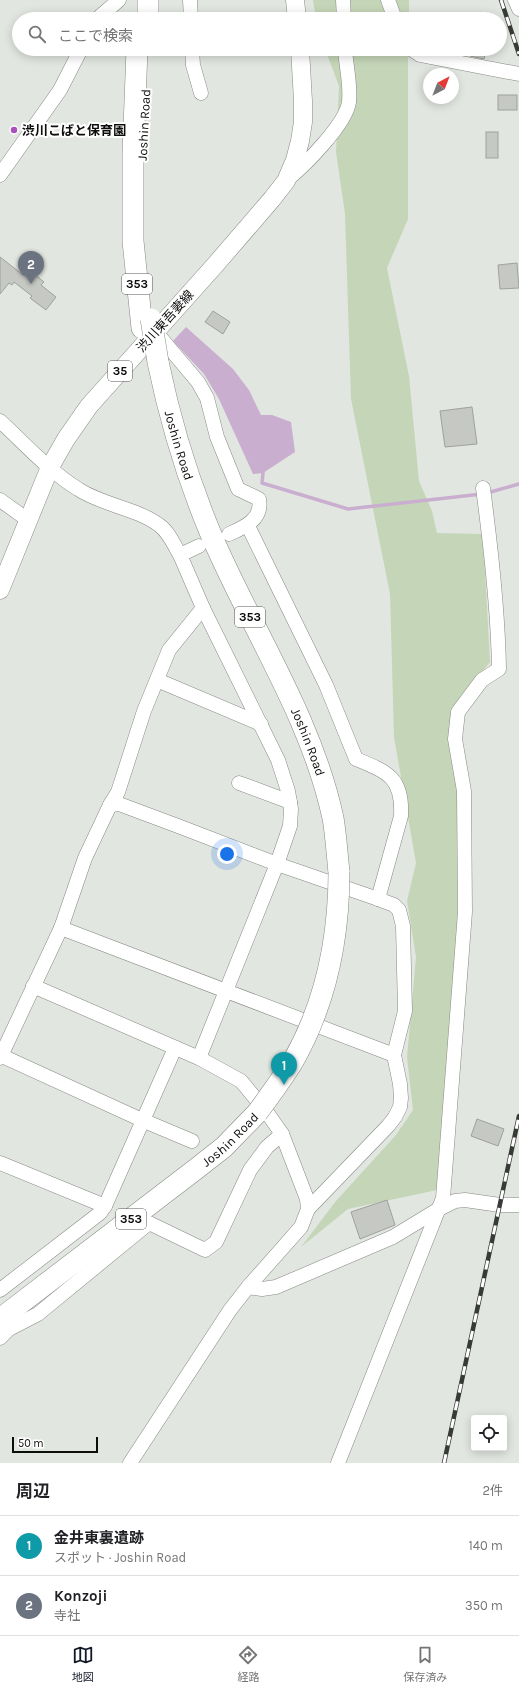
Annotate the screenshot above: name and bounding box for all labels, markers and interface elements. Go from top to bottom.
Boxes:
search box [12,12,507,56]
icon: search [26,23,48,45]
text: ここで検索 [58,27,133,45]
north arrow [423,68,459,104]
street label: Joshin Road [135,89,153,161]
place label: 渋川こばと保育園 [22,123,126,138]
marker: 渋川こばと保育園 [9,125,19,135]
pin: 2 [18,251,44,284]
road number: 353 [122,274,152,294]
street label: 渋川東吾妻線 [133,287,197,355]
road number: 35 [108,361,132,381]
street label: Joshin Road [162,409,197,482]
road number: 353 [235,607,265,627]
street label: Joshin Road [288,705,329,778]
your location [217,844,237,864]
pin: 1 [271,1052,297,1085]
street label: Joshin Road [199,1109,261,1169]
road number: 353 [116,1209,146,1229]
map controls [471,1415,507,1451]
button: locate [471,1415,507,1451]
scale bar [12,1435,98,1454]
text: 50 m [18,1437,44,1450]
text: 周辺 [16,1481,50,1501]
text: 2件 [482,1483,503,1498]
text: 金井東裏遺跡 [54,1529,144,1547]
text: 1 [27,1538,31,1553]
text: 140 m [468,1538,503,1553]
text: スポット · Joshin Road [54,1550,186,1565]
text: Konzoji [54,1587,108,1605]
text: 2 [25,1598,33,1613]
text: 350 m [465,1598,503,1613]
text: 寺社 [54,1608,80,1623]
tab: 地図 [72,1644,94,1684]
tab: 経路 [237,1644,259,1684]
tab: 保存済み [403,1644,447,1684]

